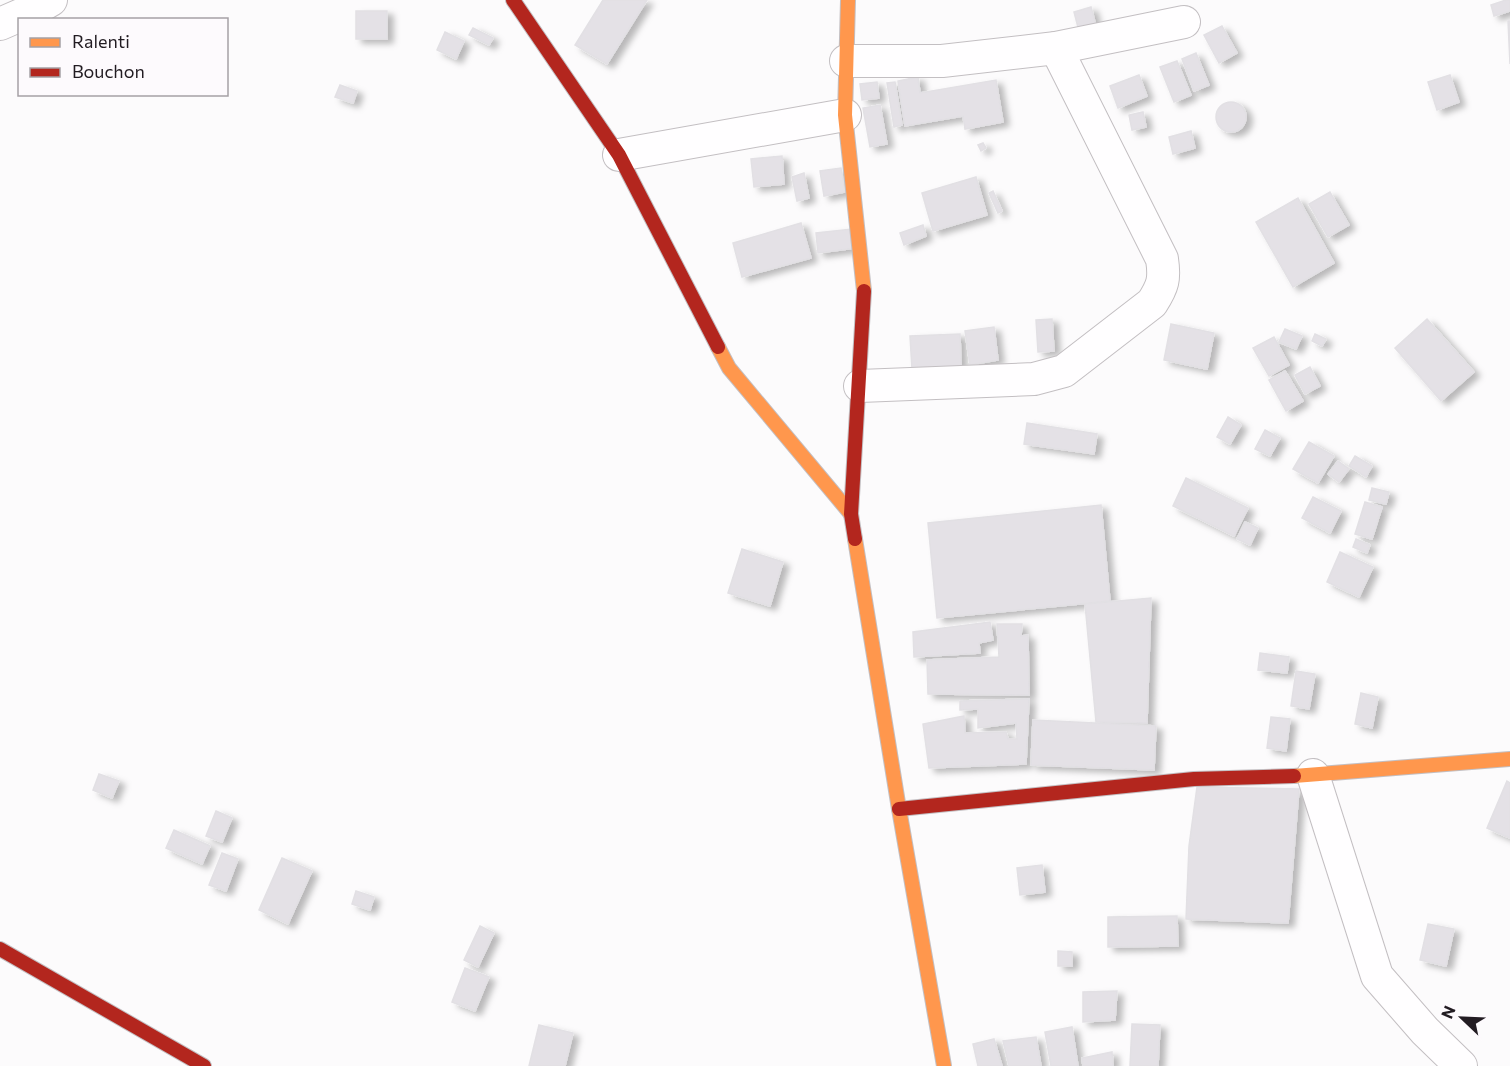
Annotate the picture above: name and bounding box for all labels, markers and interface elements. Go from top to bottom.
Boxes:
legend [18,18,228,96]
text: Ralenti [72,30,130,52]
text: Bouchon [72,60,145,82]
north arrow [1432,988,1492,1048]
text: N [1437,1003,1459,1021]

